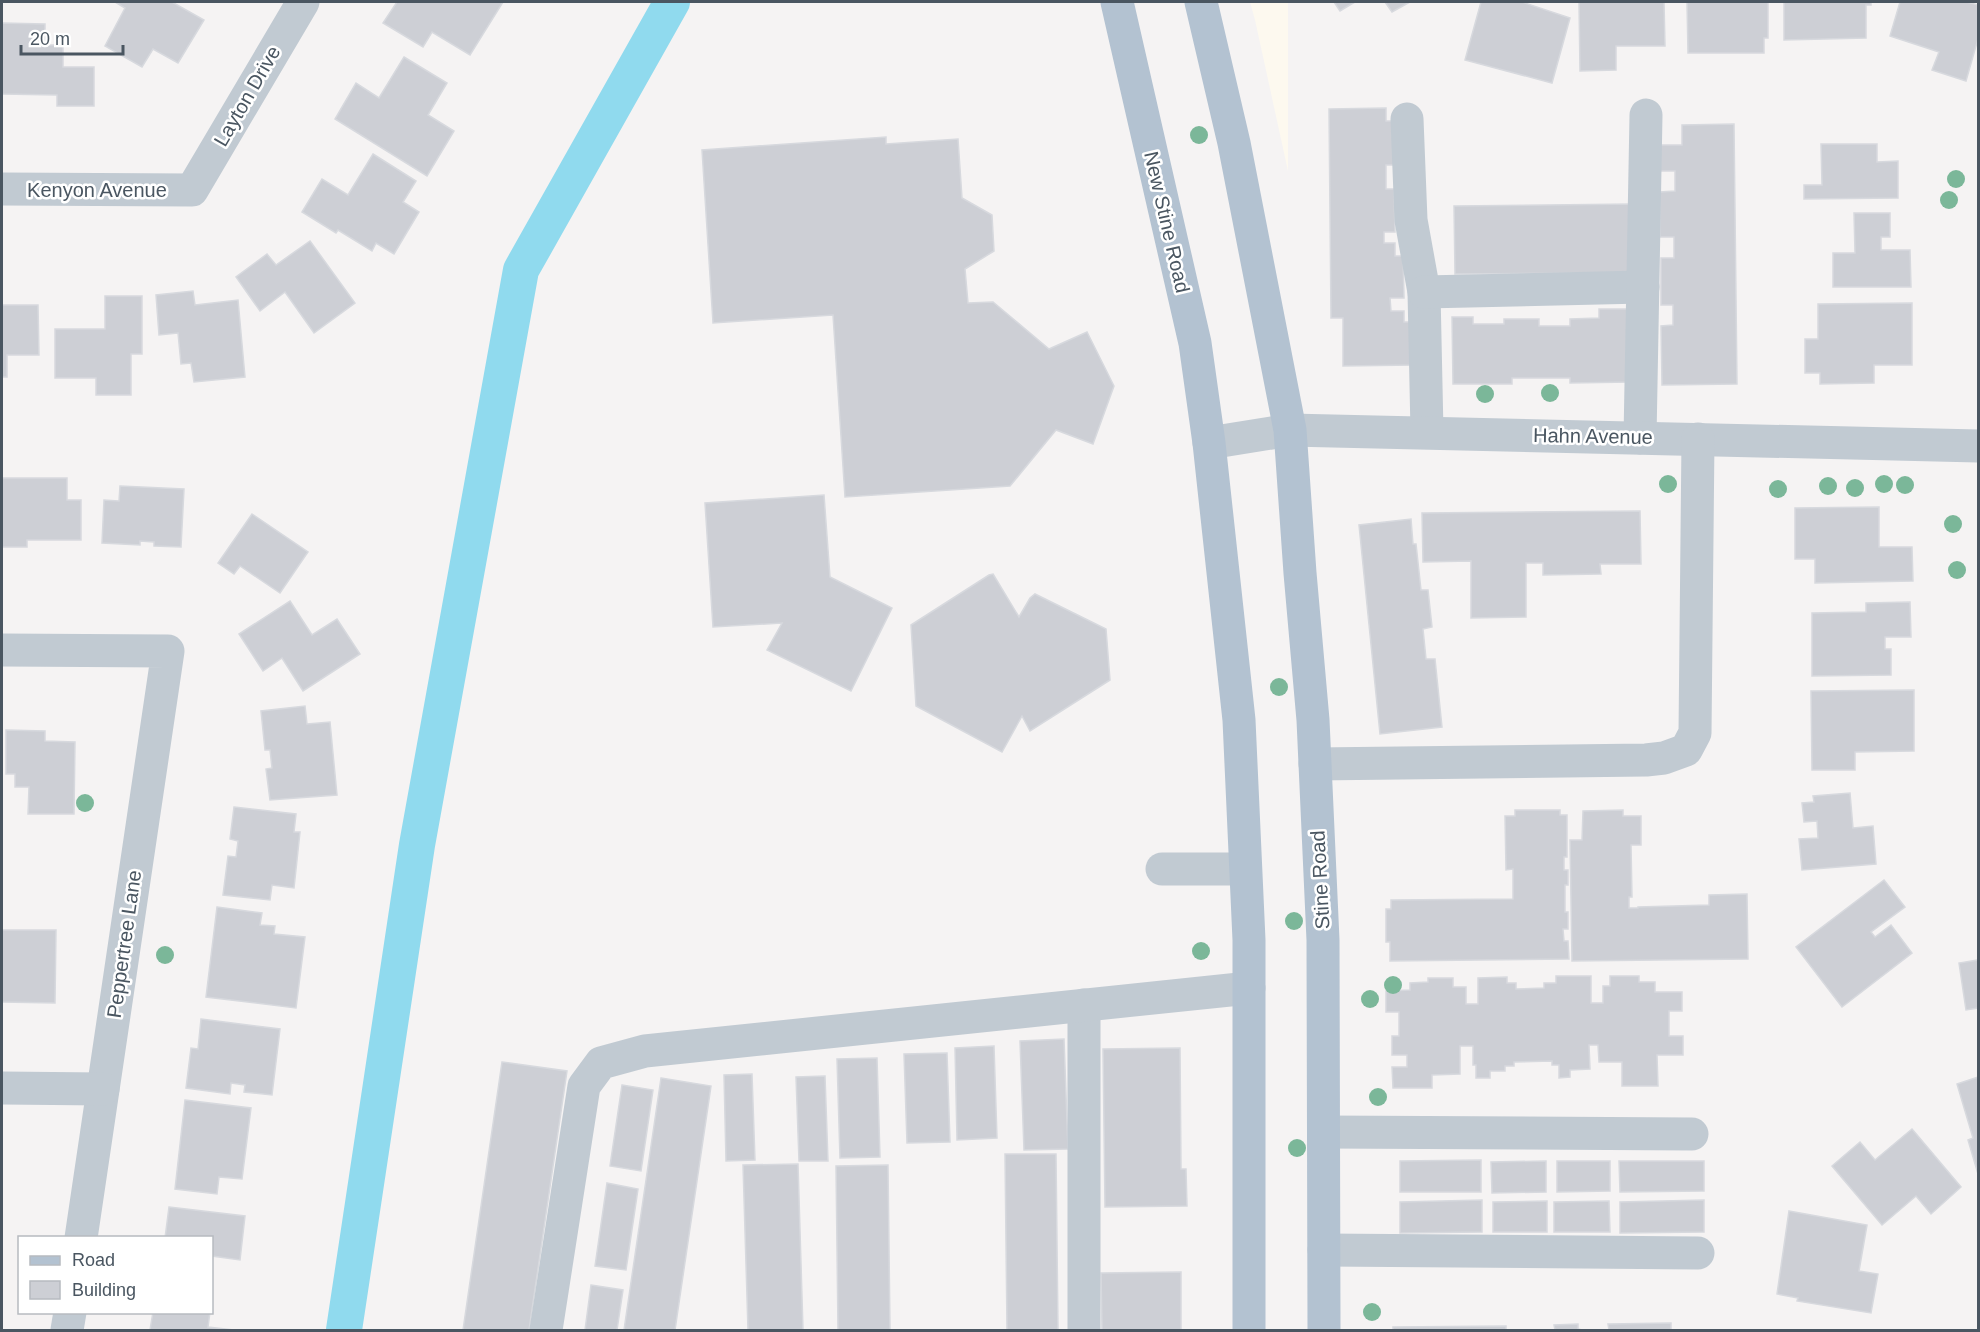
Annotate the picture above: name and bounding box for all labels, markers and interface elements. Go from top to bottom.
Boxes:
scale bar [21,18,123,56]
text: 20 m [30,29,70,49]
street label: Layton Drive [209,42,285,150]
street label: New Stine Road [1140,149,1194,295]
street label: Kenyon Avenue [27,179,167,201]
street label: Hahn Avenue [1533,424,1653,448]
street label: Stine Road [1306,830,1334,930]
street label: Peppertree Lane [103,869,145,1019]
legend [18,1236,213,1314]
text: Road [72,1250,115,1270]
text: Building [72,1280,136,1300]

